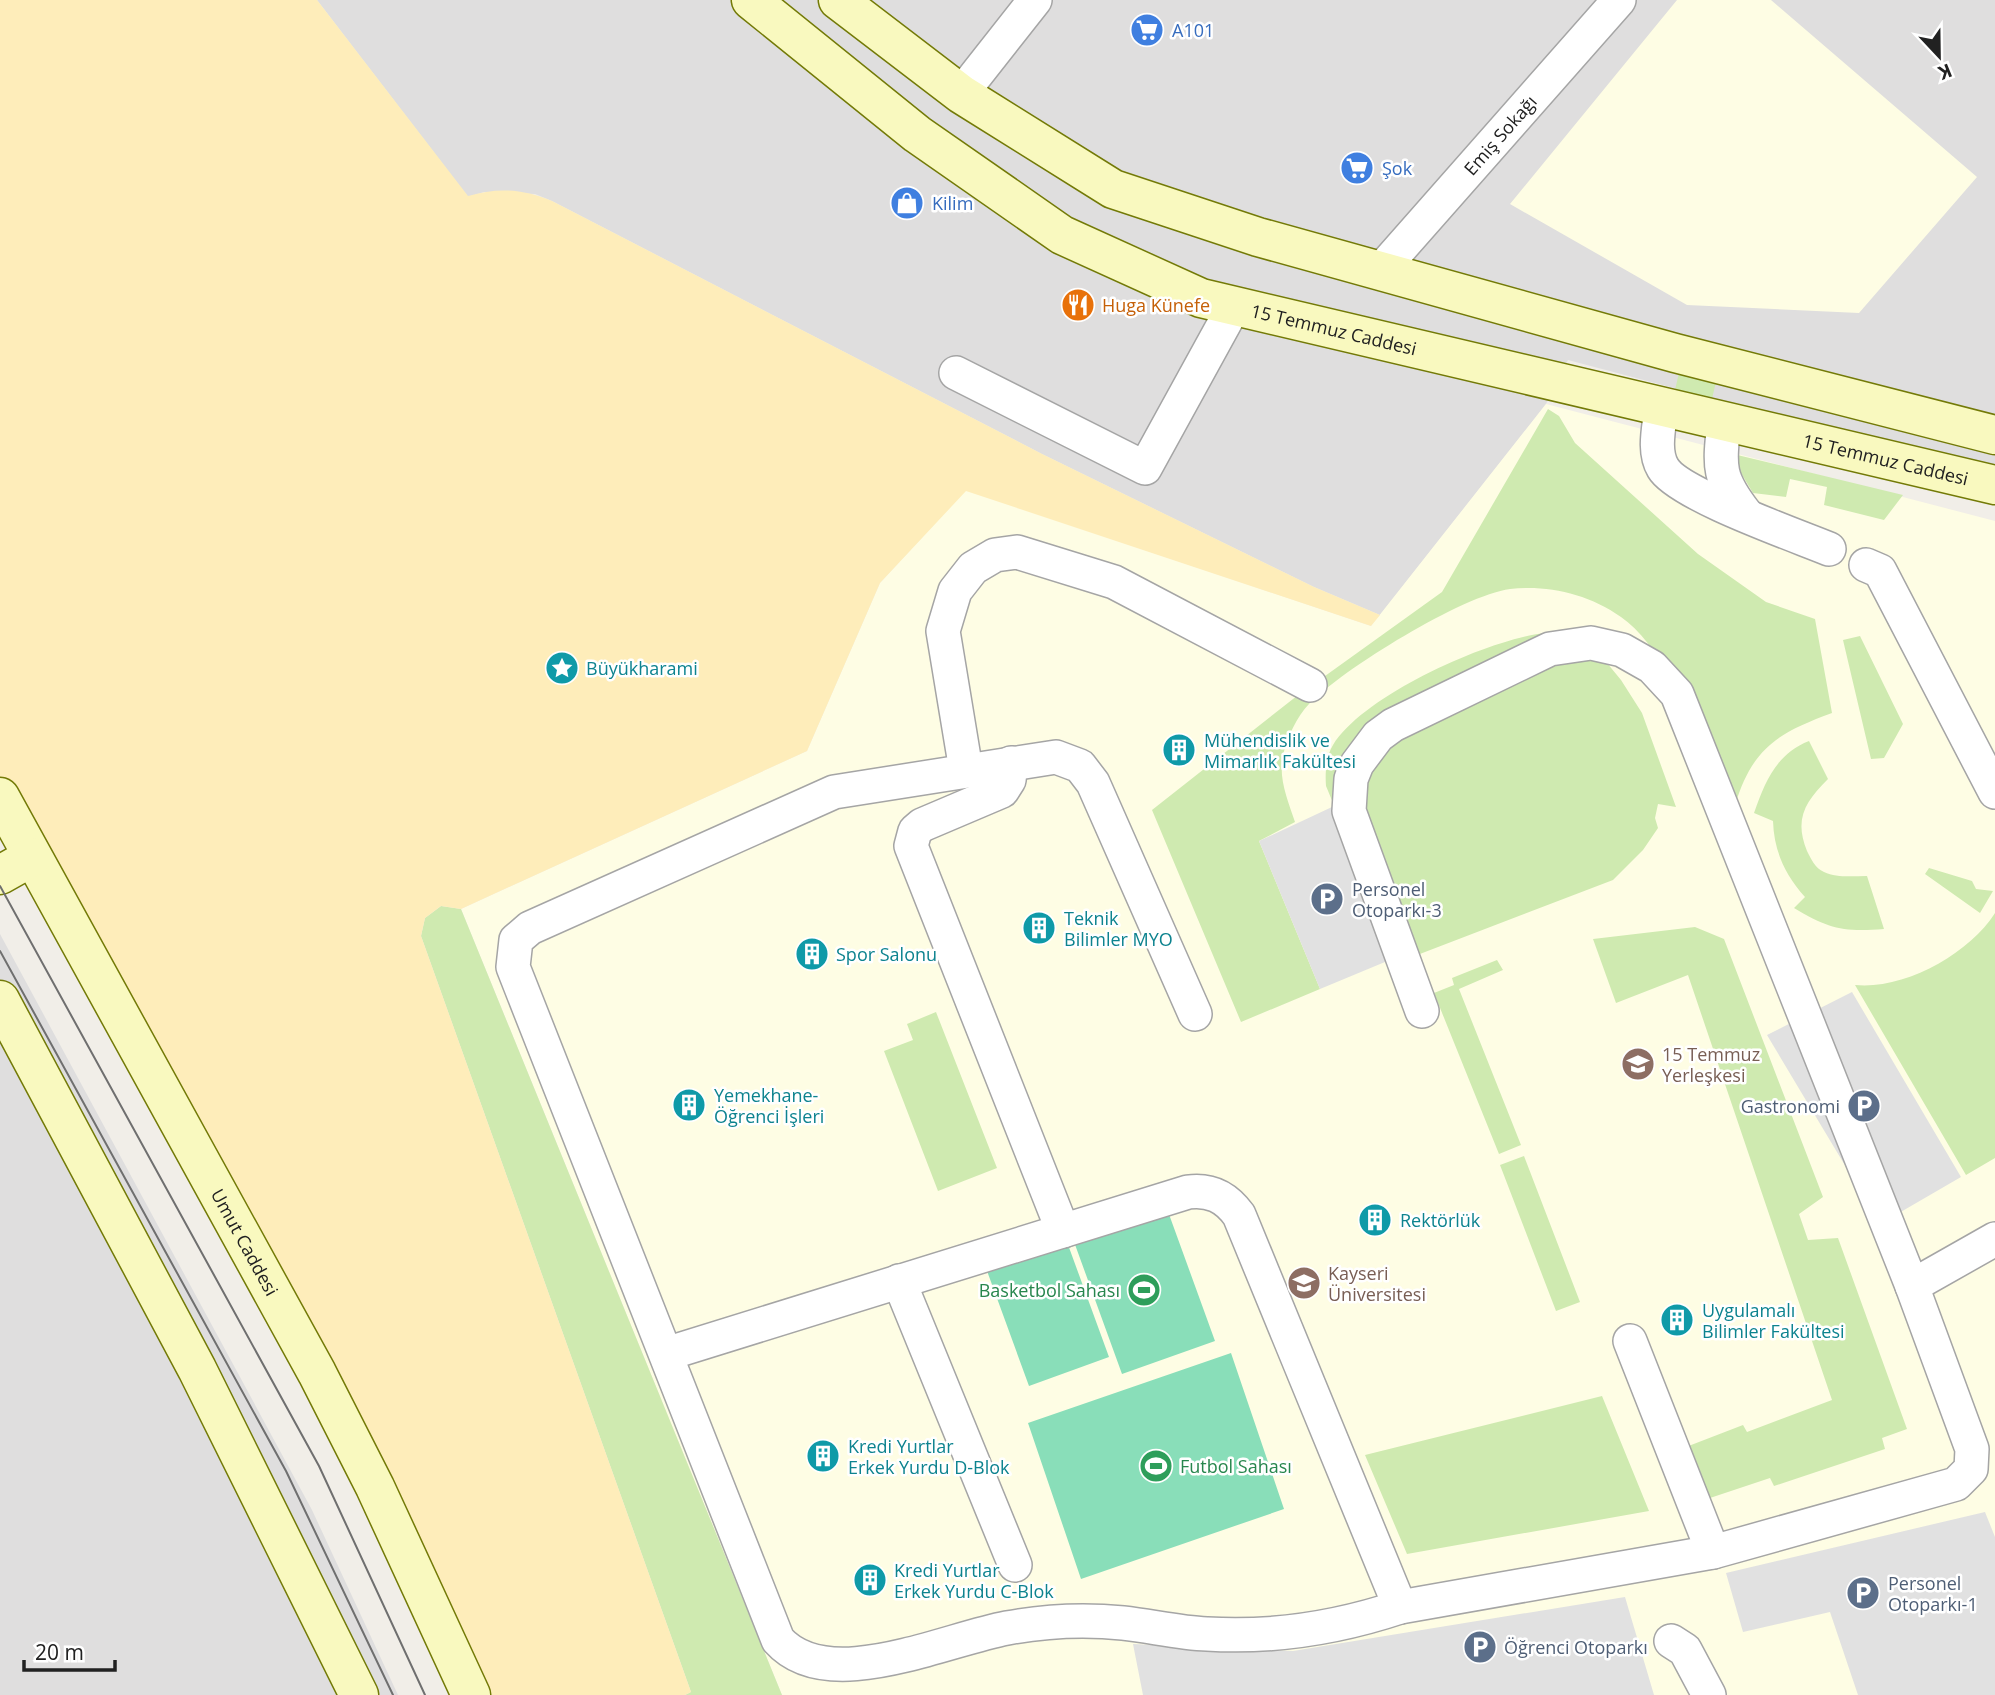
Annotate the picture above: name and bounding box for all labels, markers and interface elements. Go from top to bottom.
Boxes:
supermarket icon: A101 [1128,11,1166,49]
place label: A101 [1172,18,1214,42]
north arrow [1904,21,1974,91]
text: K [1934,57,1956,86]
street label: Emiş Sokağı [1458,90,1542,180]
supermarket icon: Şok [1338,149,1376,187]
place label: Şok [1382,156,1413,180]
shop icon: Kilim [888,184,926,222]
place label: Kilim [932,191,973,215]
restaurant icon: Huga Künefe [1059,286,1097,324]
place label: Huga Künefe [1102,293,1210,317]
street label: 15 Temmuz Caddesi [1248,298,1419,360]
street label: 15 Temmuz Caddesi [1800,428,1971,490]
place icon: Büyükharami [543,649,581,687]
place label: Büyükharami [586,656,698,680]
place label: Mühendislik ve Mimarlık Fakültesi [1204,728,1356,773]
building icon: Mühendislik ve Mimarlık Fakültesi [1160,731,1198,769]
place label: Personel Otoparkı-3 [1352,877,1442,922]
parking icon: Personel Otoparkı-3 [1308,880,1346,918]
place label: Teknik Bilimler MYO [1064,906,1173,951]
building icon: Teknik Bilimler MYO [1020,909,1058,947]
building icon: Spor Salonu [793,935,831,973]
place label: Spor Salonu [836,942,937,966]
place label: 15 Temmuz Yerleşkesi [1662,1042,1760,1087]
school or university icon: 15 Temmuz Yerleşkesi [1619,1045,1657,1083]
place label: Yemekhane- Öğrenci İşleri [714,1083,824,1128]
building icon: Yemekhane- Öğrenci İşleri [670,1086,708,1124]
parking icon: Gastronomi [1845,1087,1883,1125]
place label: Gastronomi [1741,1094,1840,1118]
street label: Umut Caddesi [206,1184,284,1300]
building icon: Rektörlük [1356,1201,1394,1239]
place label: Rektörlük [1400,1208,1481,1232]
place label: Kayseri Üniversitesi [1328,1261,1426,1306]
school or university icon: Kayseri Üniversitesi [1285,1264,1323,1302]
sports icon: Basketbol Sahası [1125,1271,1163,1309]
place label: Basketbol Sahası [979,1278,1120,1302]
place label: Uygulamalı Bilimler Fakültesi [1702,1298,1845,1343]
building icon: Uygulamalı Bilimler Fakültesi [1658,1301,1696,1339]
place label: Kredi Yurtlar Erkek Yurdu D-Blok [848,1434,1010,1479]
building icon: Kredi Yurtlar Erkek Yurdu D-Blok [804,1437,842,1475]
sports icon: Futbol Sahası [1137,1447,1175,1485]
place label: Futbol Sahası [1180,1454,1292,1478]
place label: Kredi Yurtlar Erkek Yurdu C-Blok [894,1558,1054,1603]
building icon: Kredi Yurtlar Erkek Yurdu C-Blok [851,1561,889,1599]
place label: Personel Otoparkı-1 [1888,1571,1978,1616]
parking icon: Personel Otoparkı-1 [1844,1574,1882,1612]
scale bar [24,1628,116,1672]
parking icon: Öğrenci Otoparkı [1461,1628,1499,1666]
place label: Öğrenci Otoparkı [1504,1635,1648,1659]
text: 20 m [35,1638,84,1666]

